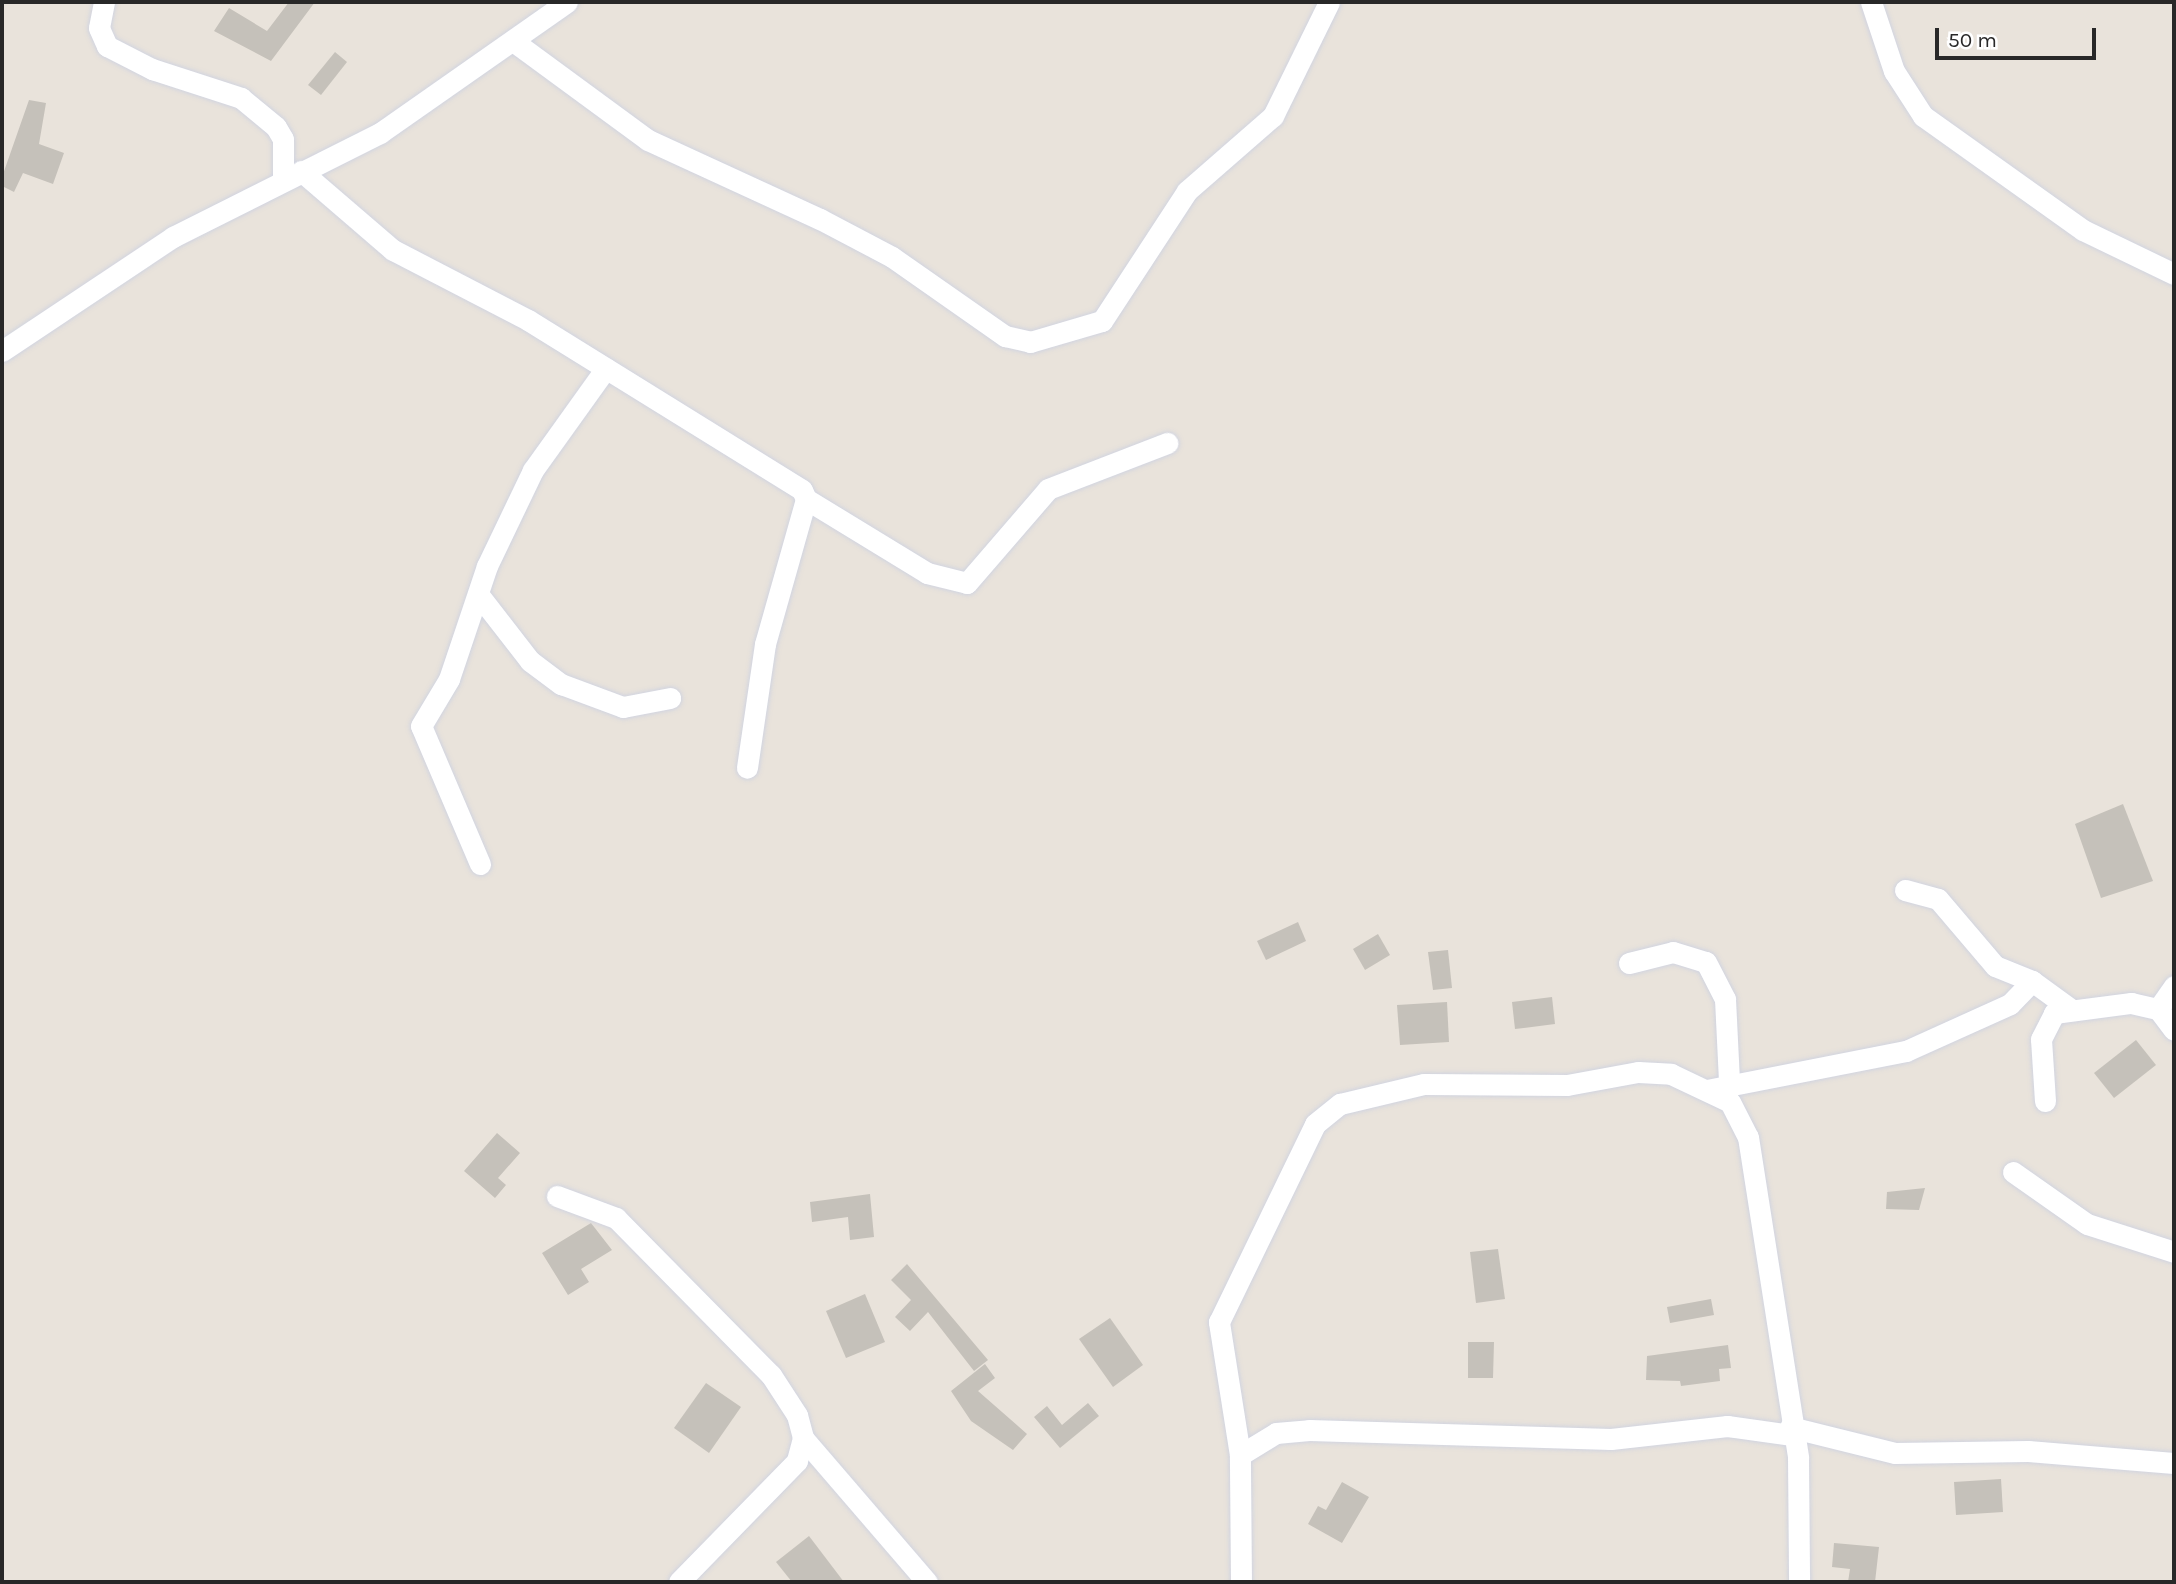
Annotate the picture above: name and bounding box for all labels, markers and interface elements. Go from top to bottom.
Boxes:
scale bar [1938,14,2099,58]
text: 50 m [1948,28,1997,52]

